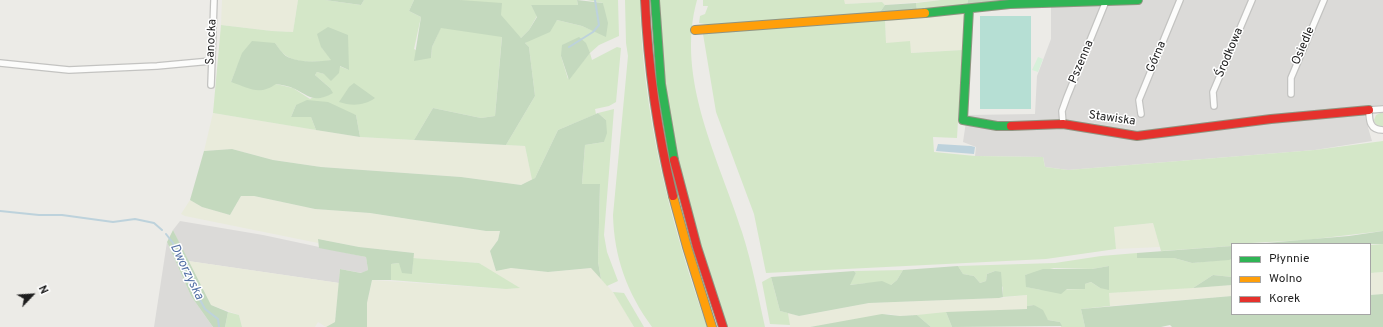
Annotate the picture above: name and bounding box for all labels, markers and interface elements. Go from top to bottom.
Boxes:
street label: Sanocka [204,19,220,65]
street label: Osiedle [1290,25,1318,67]
street label: Środkowa [1213,26,1247,80]
street label: Pszenna [1066,38,1098,86]
street label: Górna [1144,39,1170,75]
street label: Stawiska [1088,109,1136,129]
water label: Dworzyska [166,241,206,303]
legend [1231,243,1371,315]
text: Płynnie [1269,251,1309,267]
text: Wolno [1269,271,1302,287]
north arrow [12,275,52,315]
text: N [35,283,51,296]
text: Korek [1269,291,1300,307]

